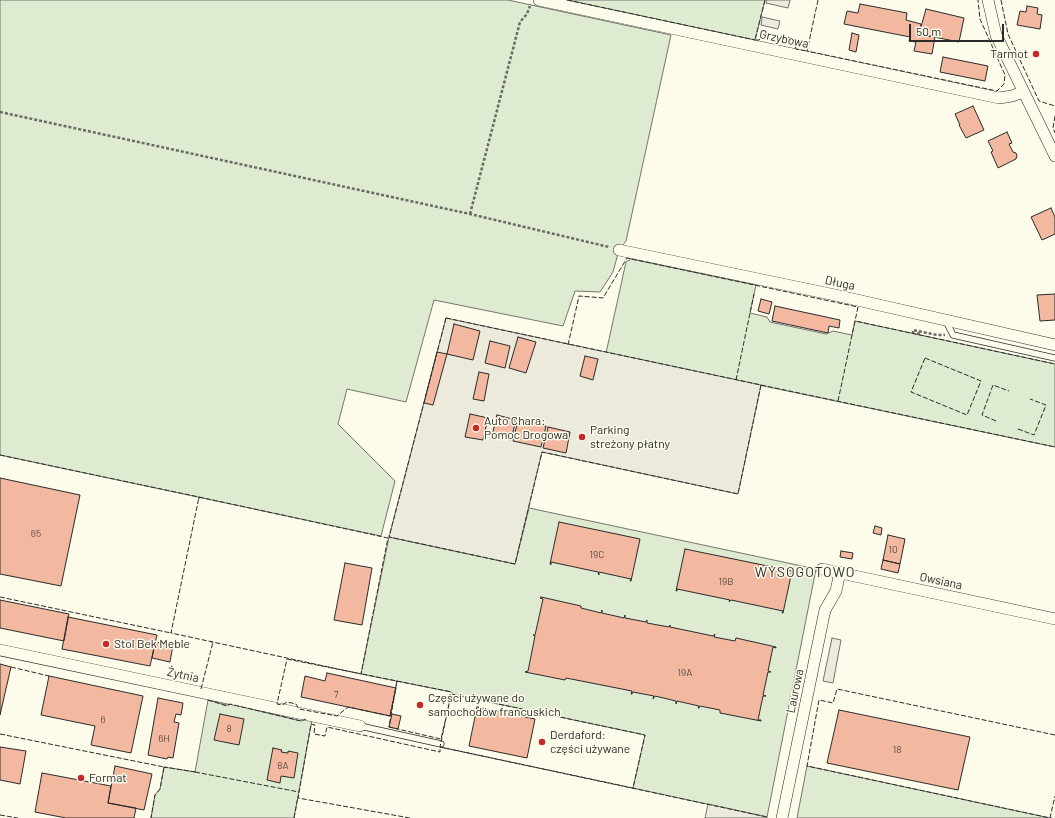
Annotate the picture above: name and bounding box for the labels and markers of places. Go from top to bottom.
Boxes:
place label: Tarmot [990,47,1028,61]
marker: Tarmot [1031,49,1041,59]
place label: Auto Chara: Pomoc Drogowa [484,414,568,442]
marker: Auto Chara: Pomoc Drogowa [471,423,481,433]
place label: Parking streżony płatny [590,423,670,451]
marker: Parking streżony płatny [577,432,587,442]
place label: Stol Bek Meble [114,637,190,651]
marker: Stol Bek Meble [101,639,111,649]
place label: Części używane do samochodów francuskich [428,691,561,719]
marker: Części używane do samochodów francuskich [415,700,425,710]
place label: Derdaford: części używane [550,728,630,756]
marker: Derdaford: części używane [537,737,547,747]
place label: Format [89,771,127,785]
marker: Format [76,773,86,783]

